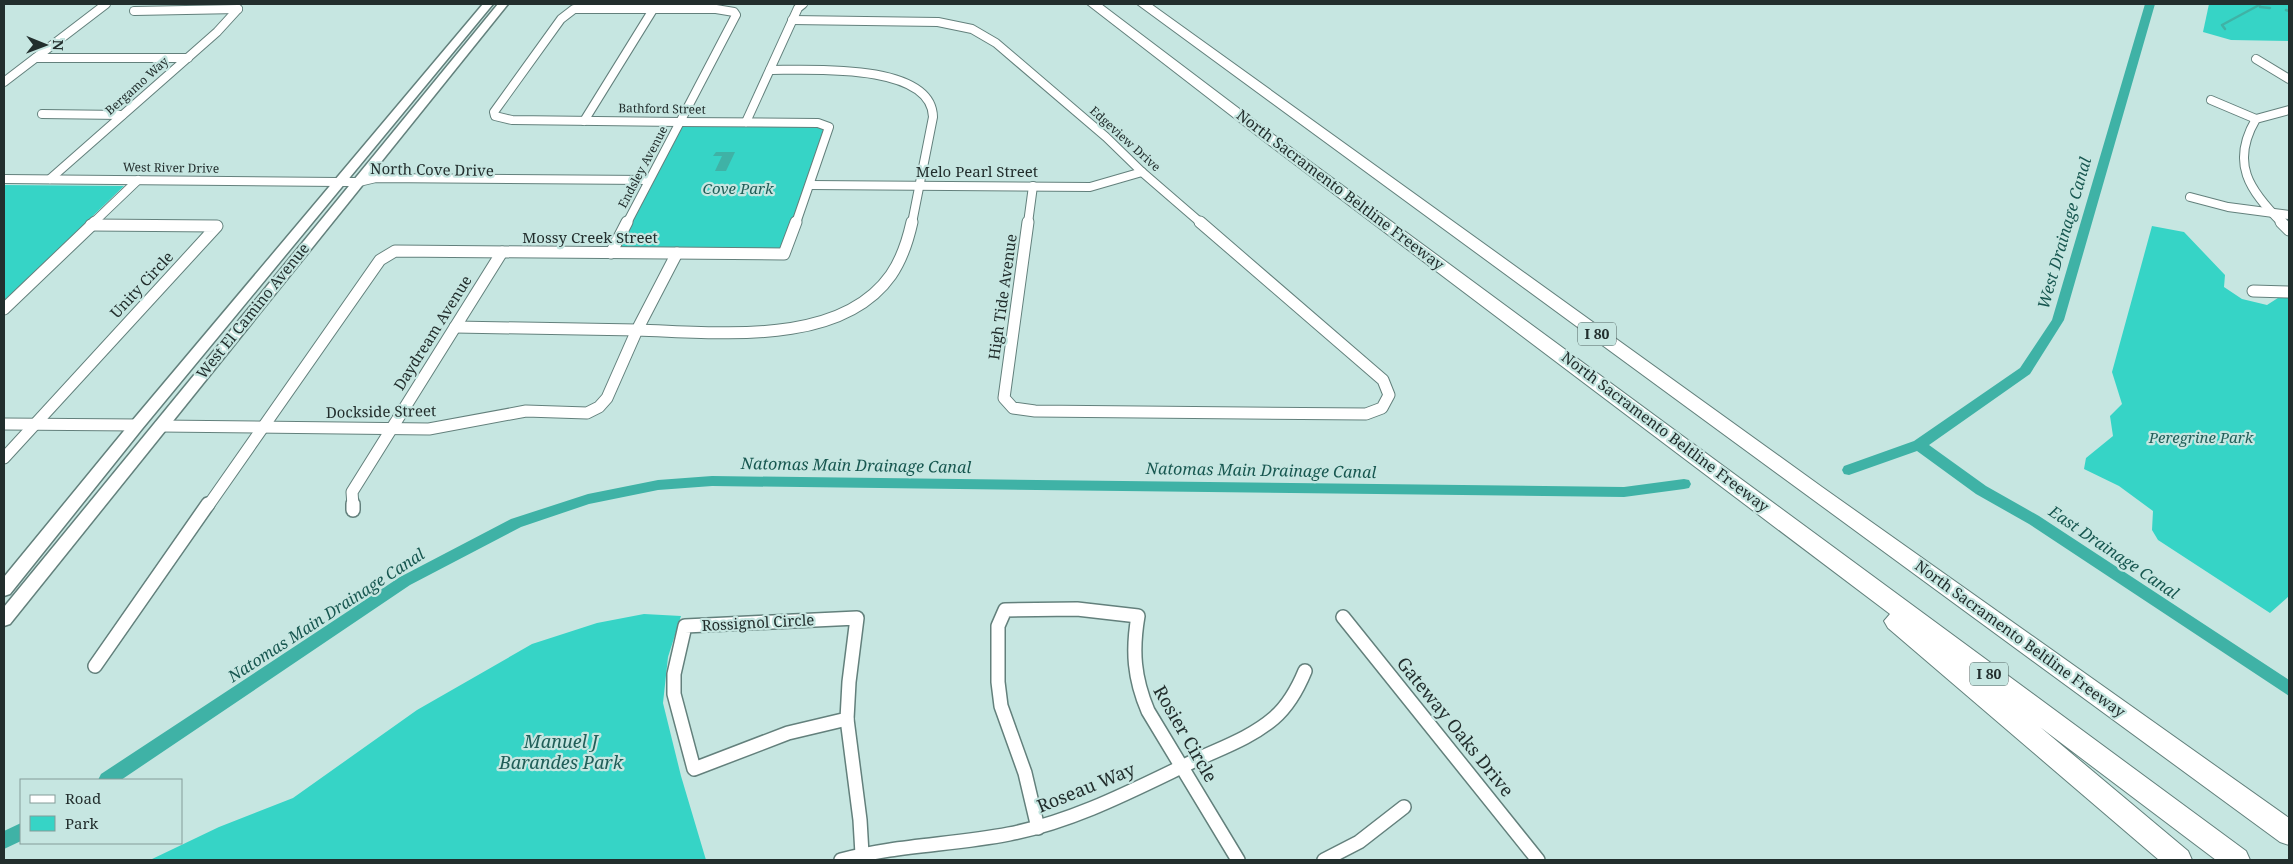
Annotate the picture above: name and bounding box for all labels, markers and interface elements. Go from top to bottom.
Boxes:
north arrow [20,20,70,70]
text: N [49,40,68,51]
street label: Bergamo Way [101,53,172,119]
street label: Bathford Street [618,99,706,118]
street label: Edgeview Drive [1086,102,1164,175]
street label: North Sacramento Beltline Freeway [1233,104,1449,274]
street label: Endsley Avenue [614,123,671,211]
water label: West Drainage Canal [2032,154,2096,311]
street label: West River Drive [123,158,219,177]
street label: North Cove Drive [370,158,494,180]
street label: Melo Pearl Street [916,161,1038,181]
park label: Cove Park [703,178,774,198]
street label: Mossy Creek Street [522,227,658,247]
street label: High Tide Avenue [983,233,1021,361]
street label: West El Camino Avenue [191,238,313,382]
street label: Unity Circle [105,247,177,322]
street label: Daydream Avenue [389,271,476,394]
road number: I 80 [1578,322,1616,346]
street label: North Sacramento Beltline Freeway [1558,346,1774,516]
street label: Dockside Street [326,400,436,422]
park label: Peregrine Park [2148,427,2254,447]
water label: Natomas Main Drainage Canal [740,452,971,478]
water label: Natomas Main Drainage Canal [1145,457,1376,483]
water label: East Drainage Canal [2044,500,2183,604]
water label: Natomas Main Drainage Canal [223,543,429,687]
street label: North Sacramento Beltline Freeway [1912,555,2130,722]
street label: Rossignol Circle [701,609,815,635]
street label: Gateway Oaks Drive [1392,651,1520,801]
road number: I 80 [1970,662,2008,686]
street label: Rosier Circle [1148,681,1223,786]
park label: Manuel J Barandes Park [498,729,624,774]
street label: Roseau Way [1033,756,1139,818]
legend [20,779,182,844]
text: Road [65,788,101,808]
text: Park [65,813,99,833]

